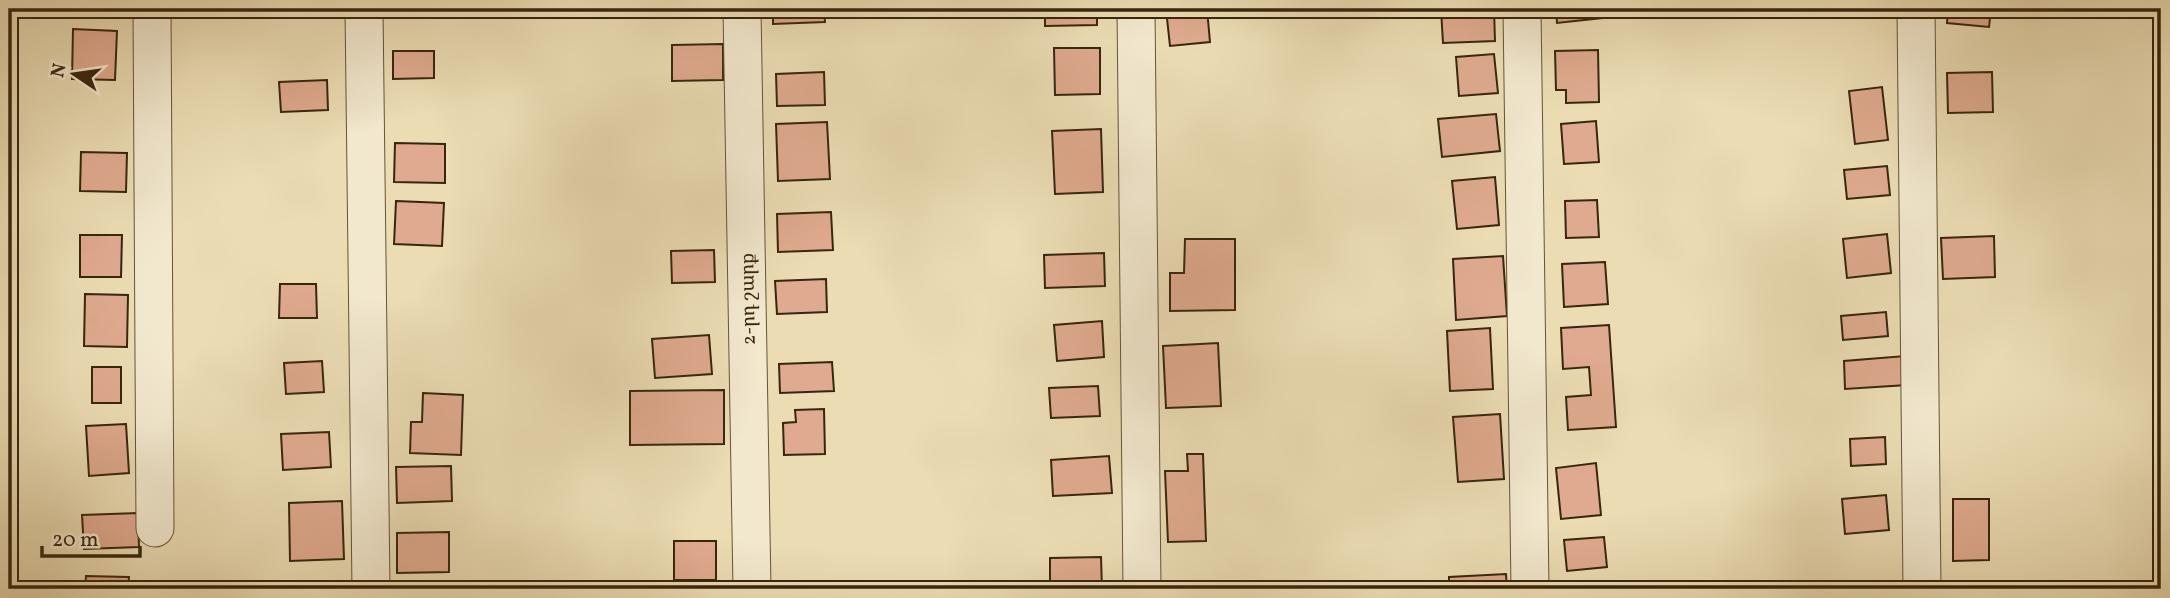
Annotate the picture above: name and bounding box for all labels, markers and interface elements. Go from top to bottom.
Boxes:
north arrow [38,38,108,108]
text: N [45,61,74,80]
street label: 2-րդ շարք [735,253,763,345]
scale bar [42,514,140,558]
text: 20 m [52,526,98,555]

